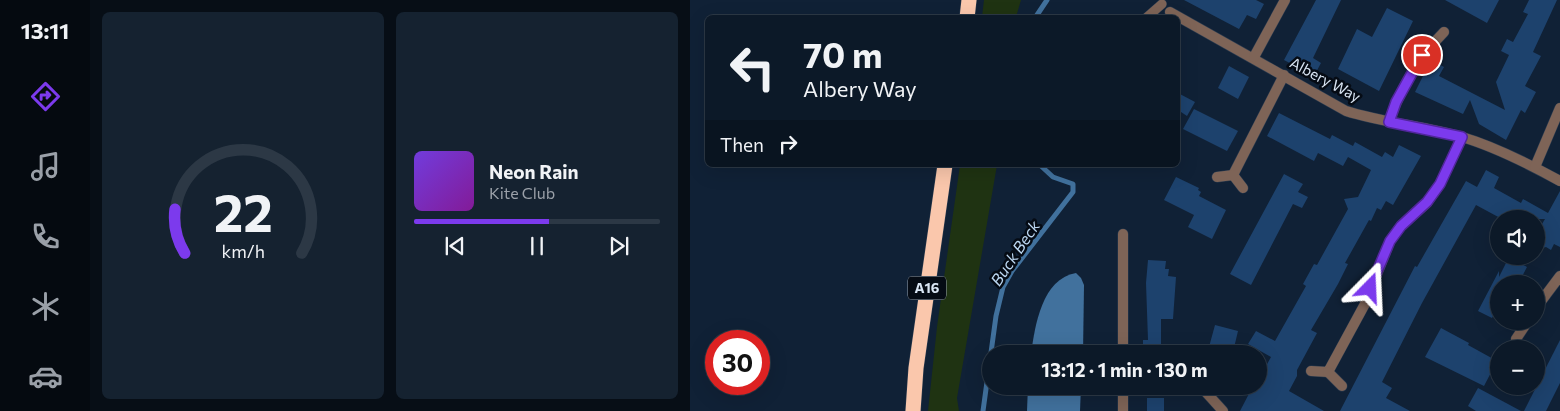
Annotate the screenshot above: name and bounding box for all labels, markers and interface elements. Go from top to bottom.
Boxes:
text: 13:11 [21,17,69,44]
text: 70 m [803,32,883,75]
pin [1401,34,1443,76]
icon: left [720,35,785,100]
icon: arrive [1408,41,1436,69]
street label: Albery Way [1287,53,1364,105]
text: Albery Way [803,75,917,102]
icon: directions [28,79,63,114]
icon: right [774,130,802,158]
text: Then [720,133,764,156]
icon: music [28,149,63,184]
text: Neon Rain [489,160,579,183]
text: 22 [213,179,273,243]
text: Kite Club [489,183,555,202]
map controls [1490,210,1545,395]
button: sound [1490,210,1545,265]
water label: Buck Beck [986,216,1043,289]
icon: phone [28,219,63,254]
icon: previous [441,232,469,260]
icon: pause [523,232,551,260]
icon: next [605,232,633,260]
text: km/h [221,240,265,262]
position arrow [1343,261,1395,313]
button: + [1490,275,1545,330]
road number: A16 [908,276,946,300]
icon: climate [28,289,63,324]
speed limit sign: 30 [705,330,770,395]
button: − [1490,340,1545,395]
text: 13:12 · 1 min · 130 m [1041,358,1208,381]
icon: car [28,359,63,394]

